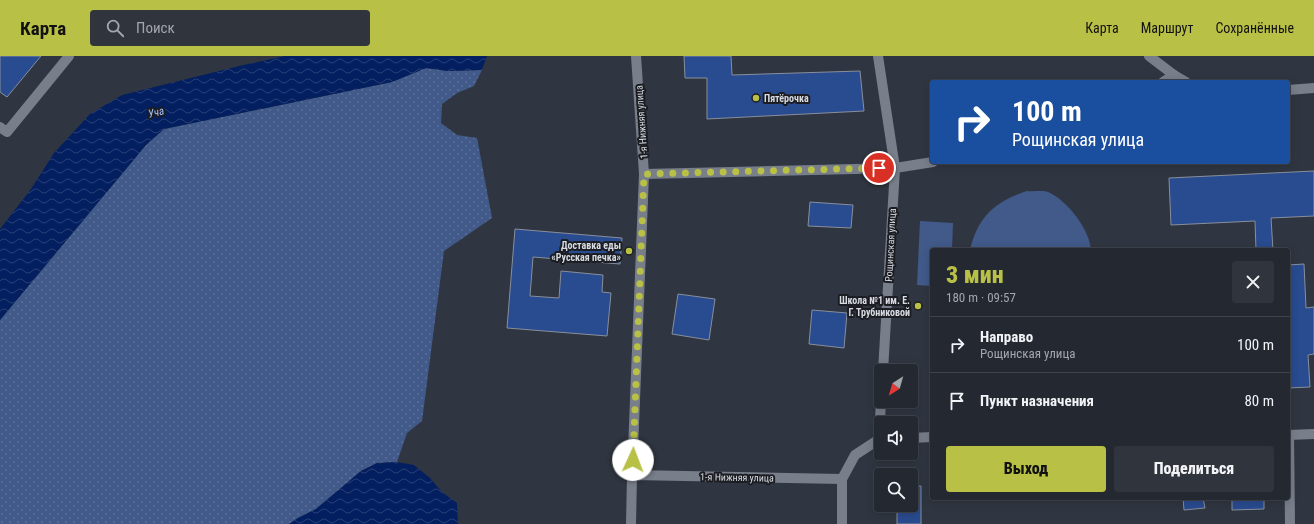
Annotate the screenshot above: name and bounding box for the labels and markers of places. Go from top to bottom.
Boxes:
marker: Пятёрочка [751,93,761,103]
place label: Пятёрочка [764,93,809,104]
pin [862,151,896,185]
place label: Доставка еды «Русская печка» [551,240,622,263]
marker: Доставка еды «Русская печка» [624,246,634,256]
place label: Школа №1 им. Е. Г. Трубниковой [839,295,910,318]
marker: Школа №1 им. Е. Г. Трубниковой [913,301,923,311]

